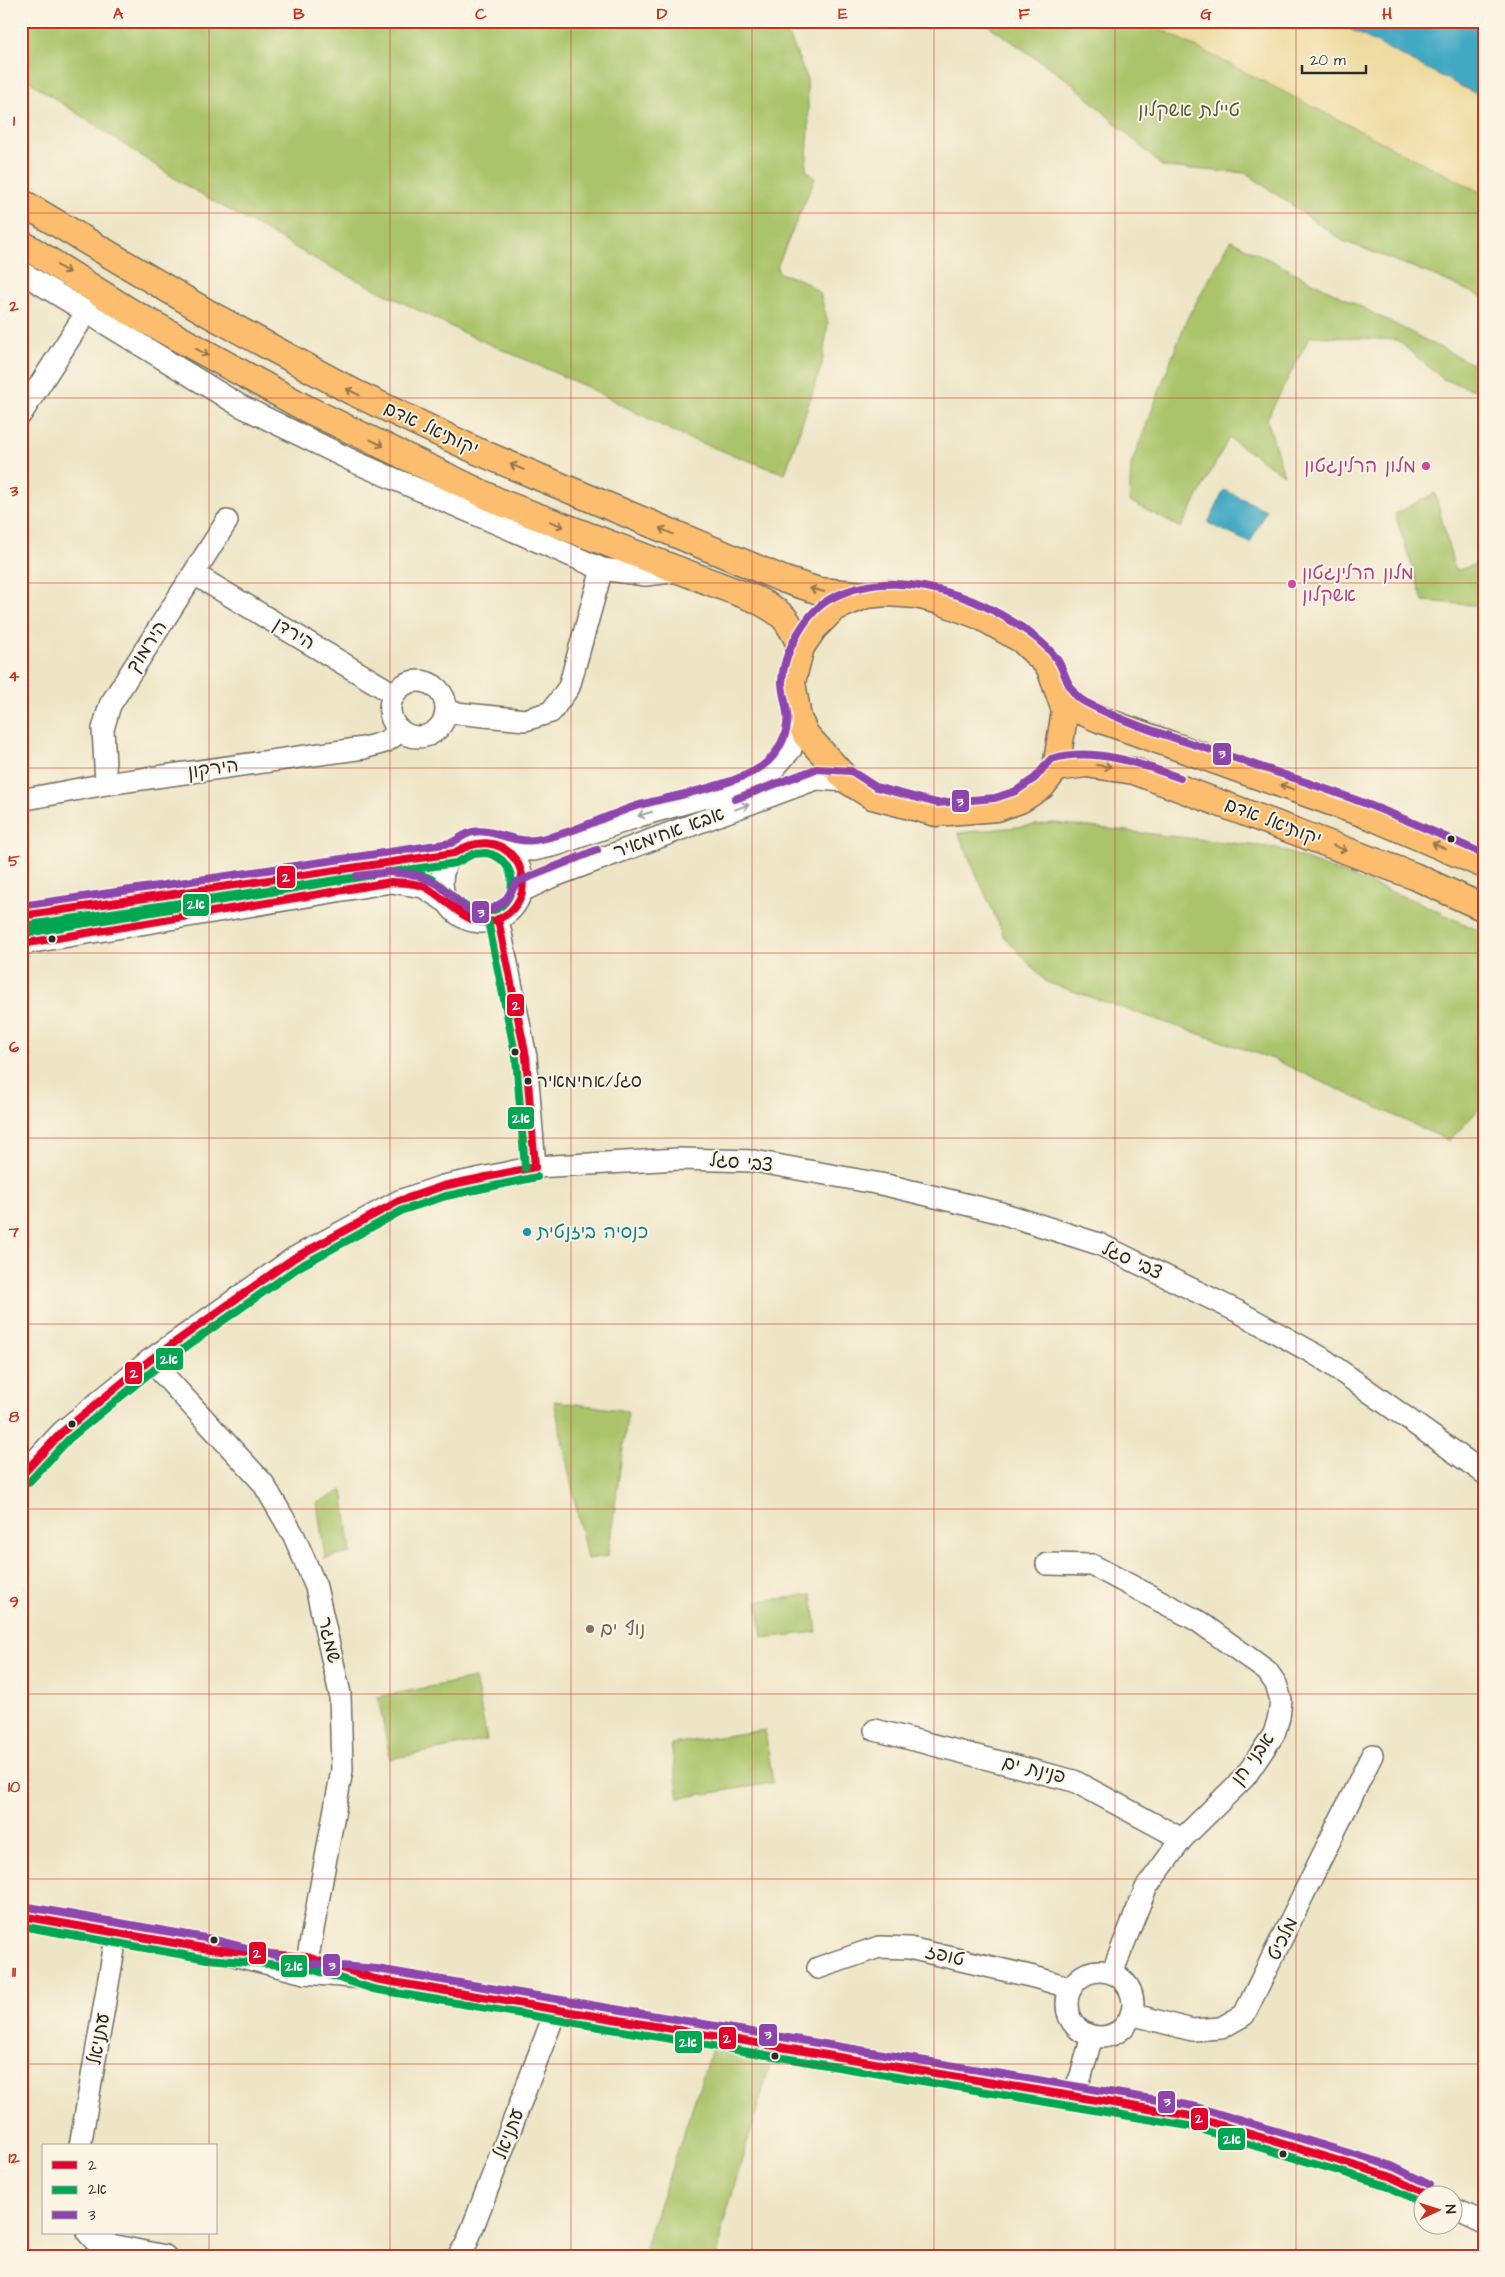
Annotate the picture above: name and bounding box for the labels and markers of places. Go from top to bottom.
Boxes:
place label: מלון הרלינגטון [1304,453,1416,480]
marker: מלון הרלינגטון [1420,460,1432,472]
place label: מלון הרלינגטון אשקלון [1302,560,1414,609]
marker: מלון הרלינגטון אשקלון [1286,578,1298,590]
unlabelled marker [1446,834,1456,844]
unlabelled marker [47,934,57,944]
unlabelled marker [510,1047,520,1057]
place label: סגל/אחימאיר [537,1069,642,1094]
marker: סגל/אחימאיר [523,1076,533,1086]
place label: כנסיה ביזנטית [536,1219,648,1246]
marker: כנסיה ביזנטית [521,1226,533,1238]
unlabelled marker [67,1419,77,1429]
place label: נוף ים [600,1616,645,1643]
marker: נוף ים [584,1623,596,1635]
unlabelled marker [209,1935,219,1945]
unlabelled marker [770,2051,780,2061]
unlabelled marker [1278,2149,1288,2159]

